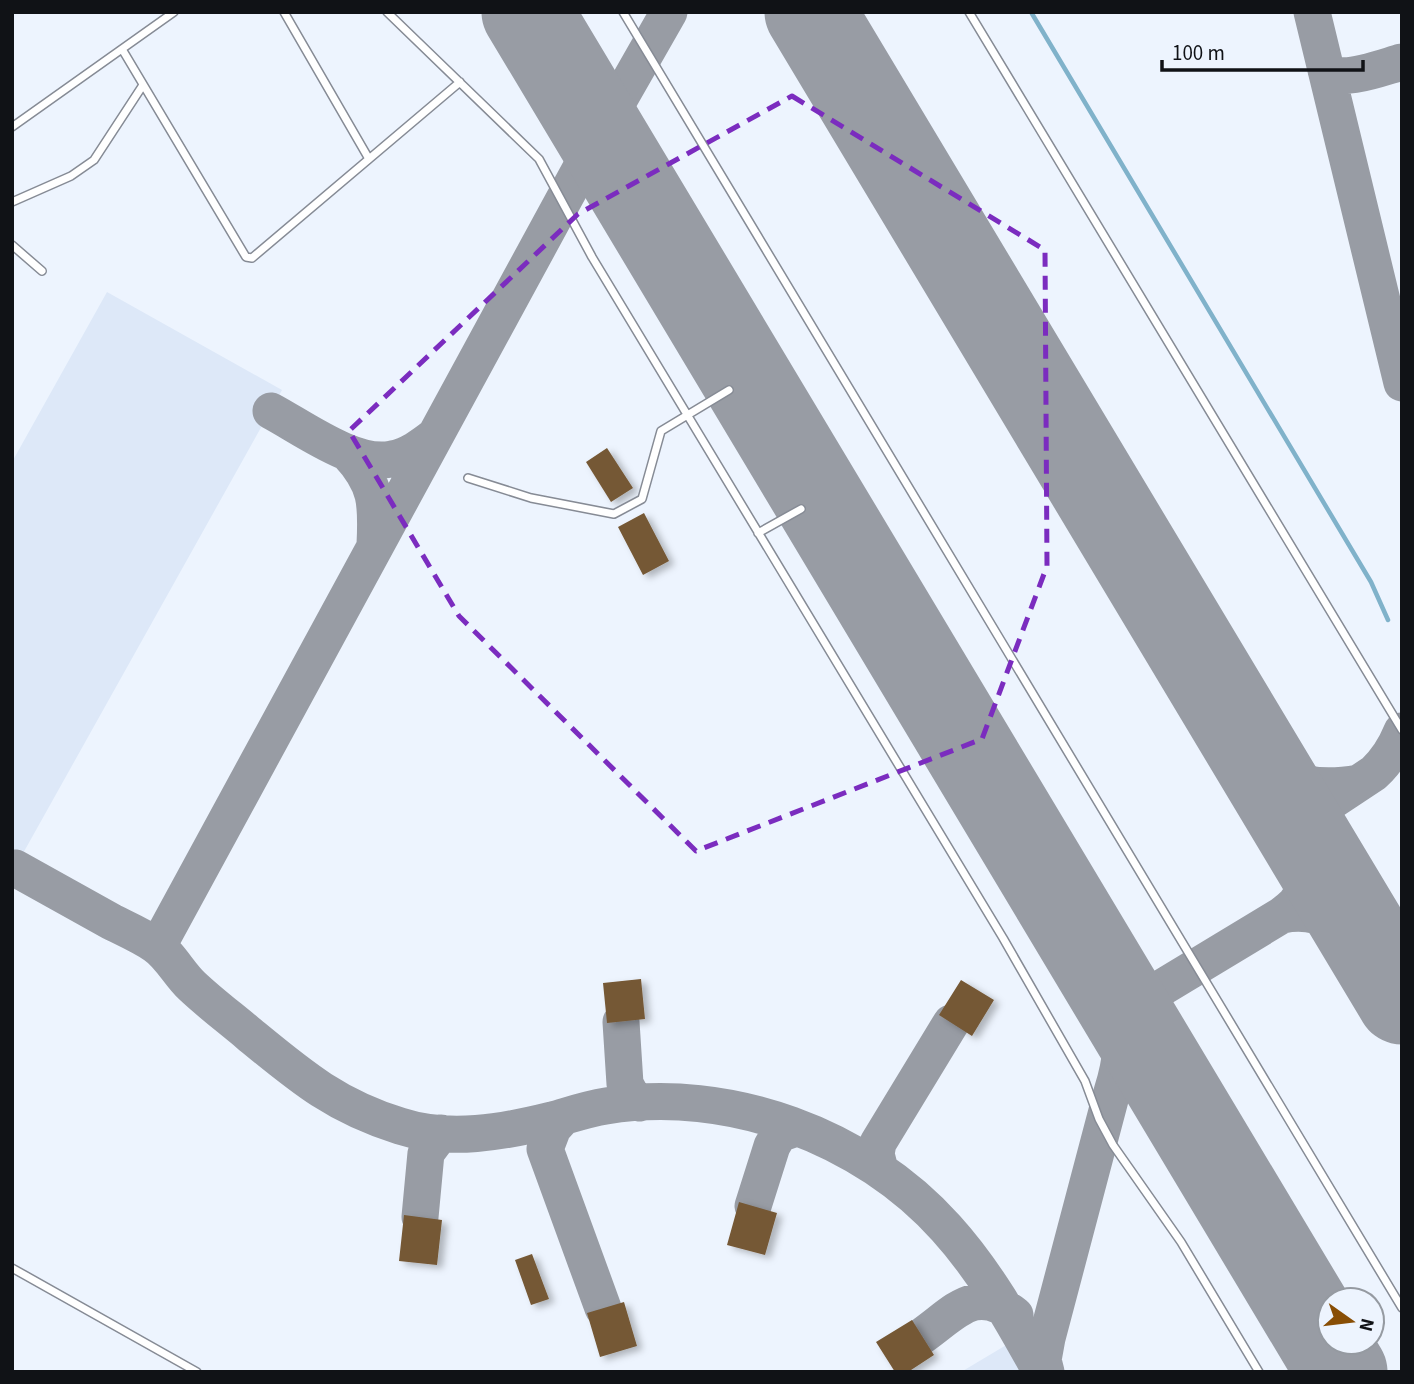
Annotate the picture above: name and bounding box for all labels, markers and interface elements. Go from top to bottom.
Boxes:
scale bar [1162,28,1363,72]
text: 100 m [1172,38,1225,68]
north arrow [1316,1286,1386,1356]
text: N [1351,1315,1381,1334]

